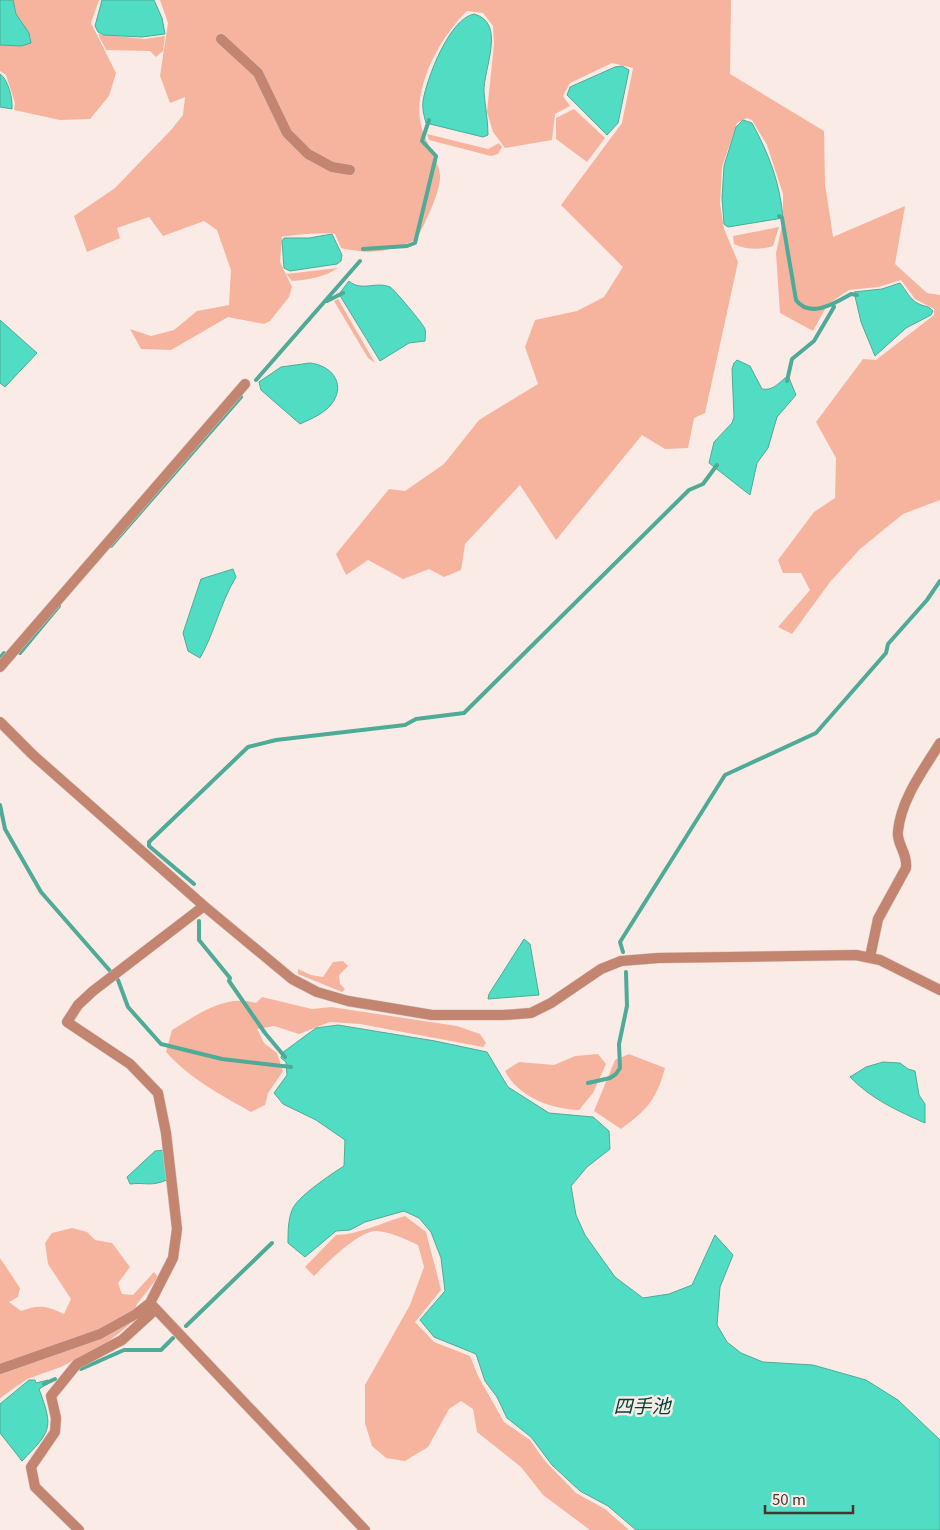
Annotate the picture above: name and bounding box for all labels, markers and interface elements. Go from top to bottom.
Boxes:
water label: 四手池 [613,1391,672,1418]
scale bar [765,1482,852,1514]
text: 50 m [772,1488,806,1509]

